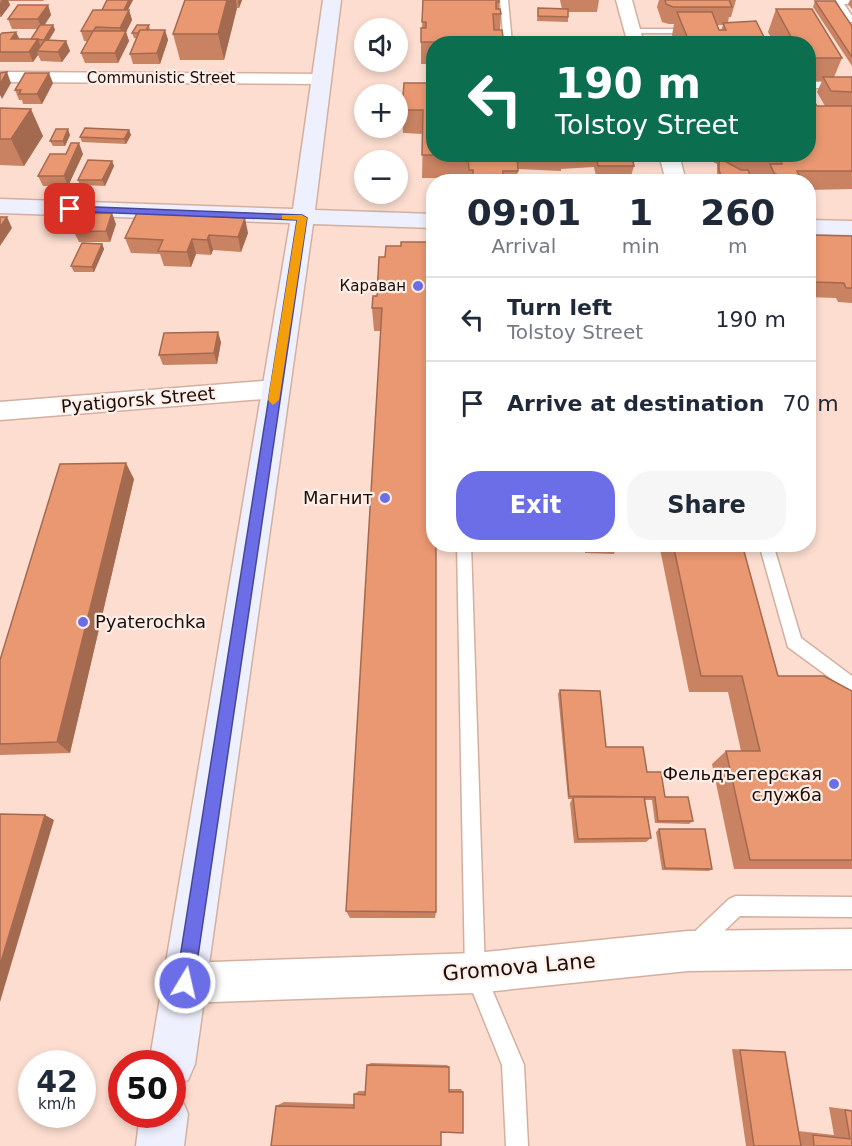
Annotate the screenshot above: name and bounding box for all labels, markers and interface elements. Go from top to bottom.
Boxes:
map controls [354,18,408,204]
button: sound [354,18,408,72]
text: 190 m [555,59,701,108]
icon: left [456,60,534,138]
street label: Communistic Street [87,69,235,87]
button: + [354,84,408,138]
text: Tolstoy Street [555,109,739,140]
button: − [354,150,408,204]
pin [44,183,95,234]
icon: arrive [53,192,86,225]
text: 09:01 [467,192,581,233]
text: 1 [628,192,653,233]
text: 260 [700,192,775,233]
text: Arrival [491,234,556,258]
text: min [622,234,660,258]
text: m [728,234,748,258]
place label: Караван [340,277,406,295]
marker: Караван [411,279,425,293]
text: Turn left [507,295,612,320]
icon: left [456,303,489,336]
text: 190 m [716,307,786,332]
text: Tolstoy Street [507,320,643,344]
street label: Pyatigorsk Street [60,382,216,417]
icon: arrive [456,387,489,420]
text: Arrive at destination [507,391,764,416]
text: 70 m [782,391,839,416]
button: Exit [456,471,615,540]
button: Share [627,471,786,540]
place label: Магнит [303,487,373,508]
marker: Магнит [378,491,392,505]
place label: Pyaterochka [95,611,206,632]
marker: Pyaterochka [76,615,90,629]
place label: Фельдъегерская служба [662,763,822,805]
marker: Фельдъегерская служба [827,777,841,791]
street label: Gromova Lane [442,948,596,986]
position arrow [153,951,217,1015]
speed limit sign: 50 [108,1050,186,1128]
text: 42 [36,1064,78,1099]
text: km/h [38,1095,76,1113]

